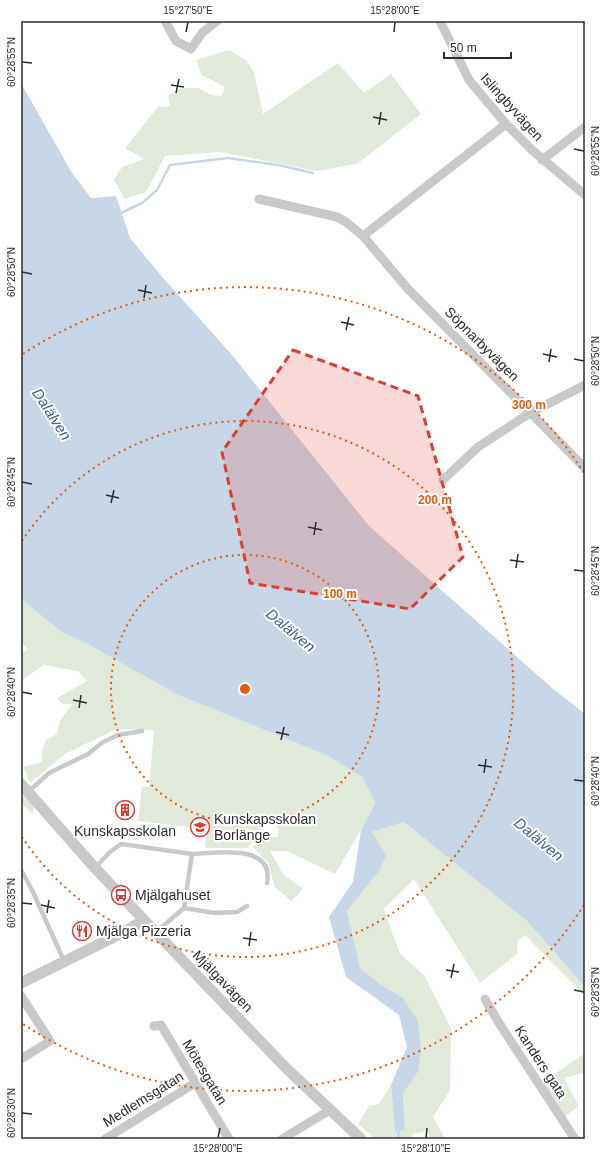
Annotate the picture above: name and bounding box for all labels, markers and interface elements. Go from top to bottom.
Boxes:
text: 15°27'50"E [163,5,213,16]
text: 15°28'00"E [370,5,420,16]
scale bar [444,34,511,60]
text: 60°28'55"N [6,37,17,87]
text: 50 m [450,41,477,55]
street label: Islingbyvägen [477,70,547,144]
text: 60°28'55"N [590,126,601,176]
text: 60°28'50"N [6,247,17,297]
street label: Söpnarbyvägen [442,304,522,384]
text: 60°28'50"N [590,336,601,386]
water label: Dalälven [29,385,75,443]
text: 300 m [512,398,546,412]
text: 60°28'45"N [6,457,17,507]
text: 200 m [418,493,452,507]
text: 60°28'45"N [590,546,601,596]
text: 100 m [323,587,357,601]
water label: Dalälven [263,605,319,655]
text: 60°28'40"N [6,667,17,717]
centre of rings [238,682,252,696]
text: 60°28'40"N [590,756,601,806]
building icon: Kunskapsskolan [114,799,136,821]
place label: Kunskapsskolan Borlänge [214,811,316,843]
water label: Dalälven [511,814,567,864]
school or university icon: Kunskapsskolan Borlänge [189,816,211,838]
place label: Kunskapsskolan [74,823,176,839]
text: 60°28'35"N [6,878,17,928]
bus stop icon: Mjälgahuset [110,884,132,906]
place label: Mjälgahuset [135,887,211,903]
restaurant icon: Mjälga Pizzeria [71,920,93,942]
place label: Mjälga Pizzeria [96,923,191,939]
street label: Mjälgavägen [190,947,256,1015]
text: 60°28'35"N [590,967,601,1017]
street label: Kanders gata [512,1023,571,1101]
street label: Mötesgatan [179,1037,231,1107]
street label: Medlemsgatan [100,1068,186,1130]
text: 60°28'30"N [6,1088,17,1138]
text: 15°28'00"E [193,1143,243,1154]
text: 15°28'10"E [401,1143,451,1154]

